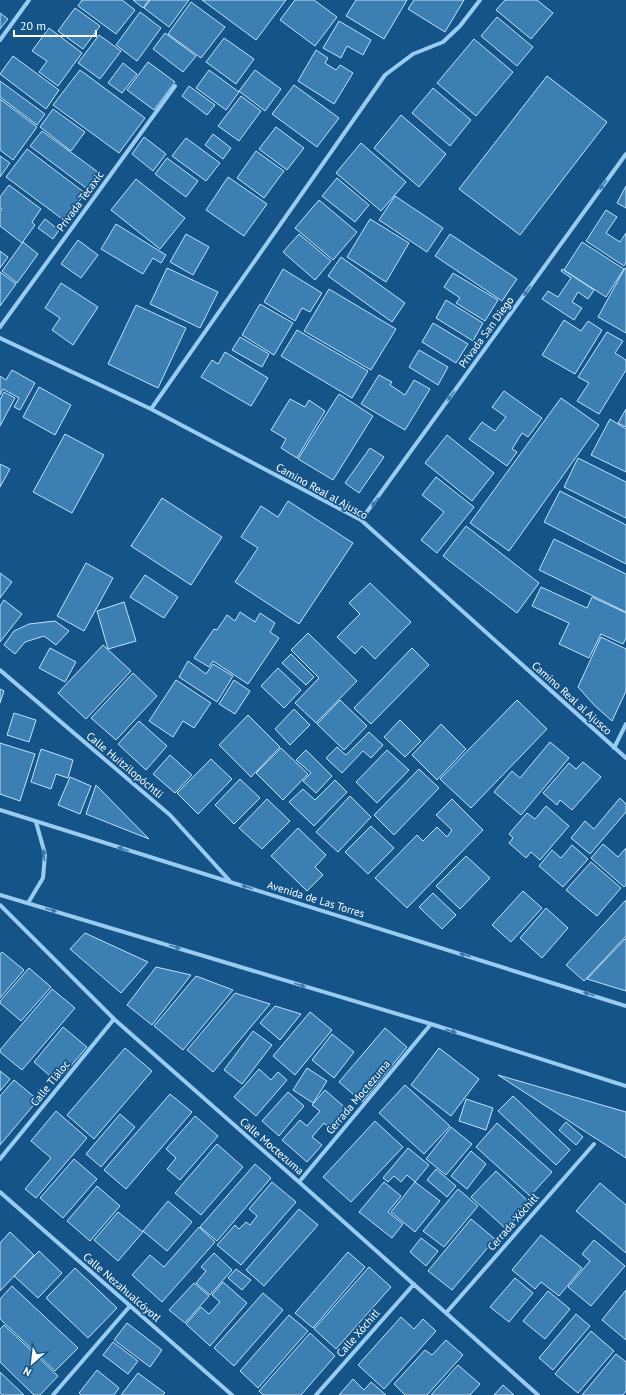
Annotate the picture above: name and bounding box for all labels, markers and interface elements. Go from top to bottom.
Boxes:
scale bar [14,12,96,38]
text: 20 m [20,18,46,33]
street label: Privada Tecaxic [53,168,107,234]
one-way arrow [599,180,607,191]
one-way arrow [523,285,531,296]
street label: Privada San Diego [455,293,517,371]
one-way arrow [447,391,455,401]
street label: Camino Real al Ajusco [273,460,371,522]
one-way arrow [371,496,379,507]
street label: Camino Real al Ajusco [529,658,615,738]
street label: Calle Huitzilopóchtli [84,729,166,801]
one-way arrow [117,846,129,852]
one-way arrow [40,849,47,861]
street label: Avenida de Las Torres [266,878,367,921]
one-way arrow [241,884,253,890]
one-way arrow [45,907,57,913]
one-way arrow [170,945,182,951]
one-way arrow [458,952,470,958]
one-way arrow [294,982,306,988]
one-way arrow [582,991,594,997]
one-way arrow [445,1028,457,1034]
street label: Calle Tláloc [27,1057,73,1109]
street label: Cerrada Moctezuma [323,1057,393,1137]
street label: Calle Moctezuma [237,1114,307,1178]
street label: Cerrada Xóchitl [484,1190,542,1254]
street label: Calle Nezahualcóyotl [80,1249,164,1325]
street label: Calle Xóchitl [333,1305,383,1360]
north arrow [12,1343,52,1383]
text: N [21,1364,34,1380]

